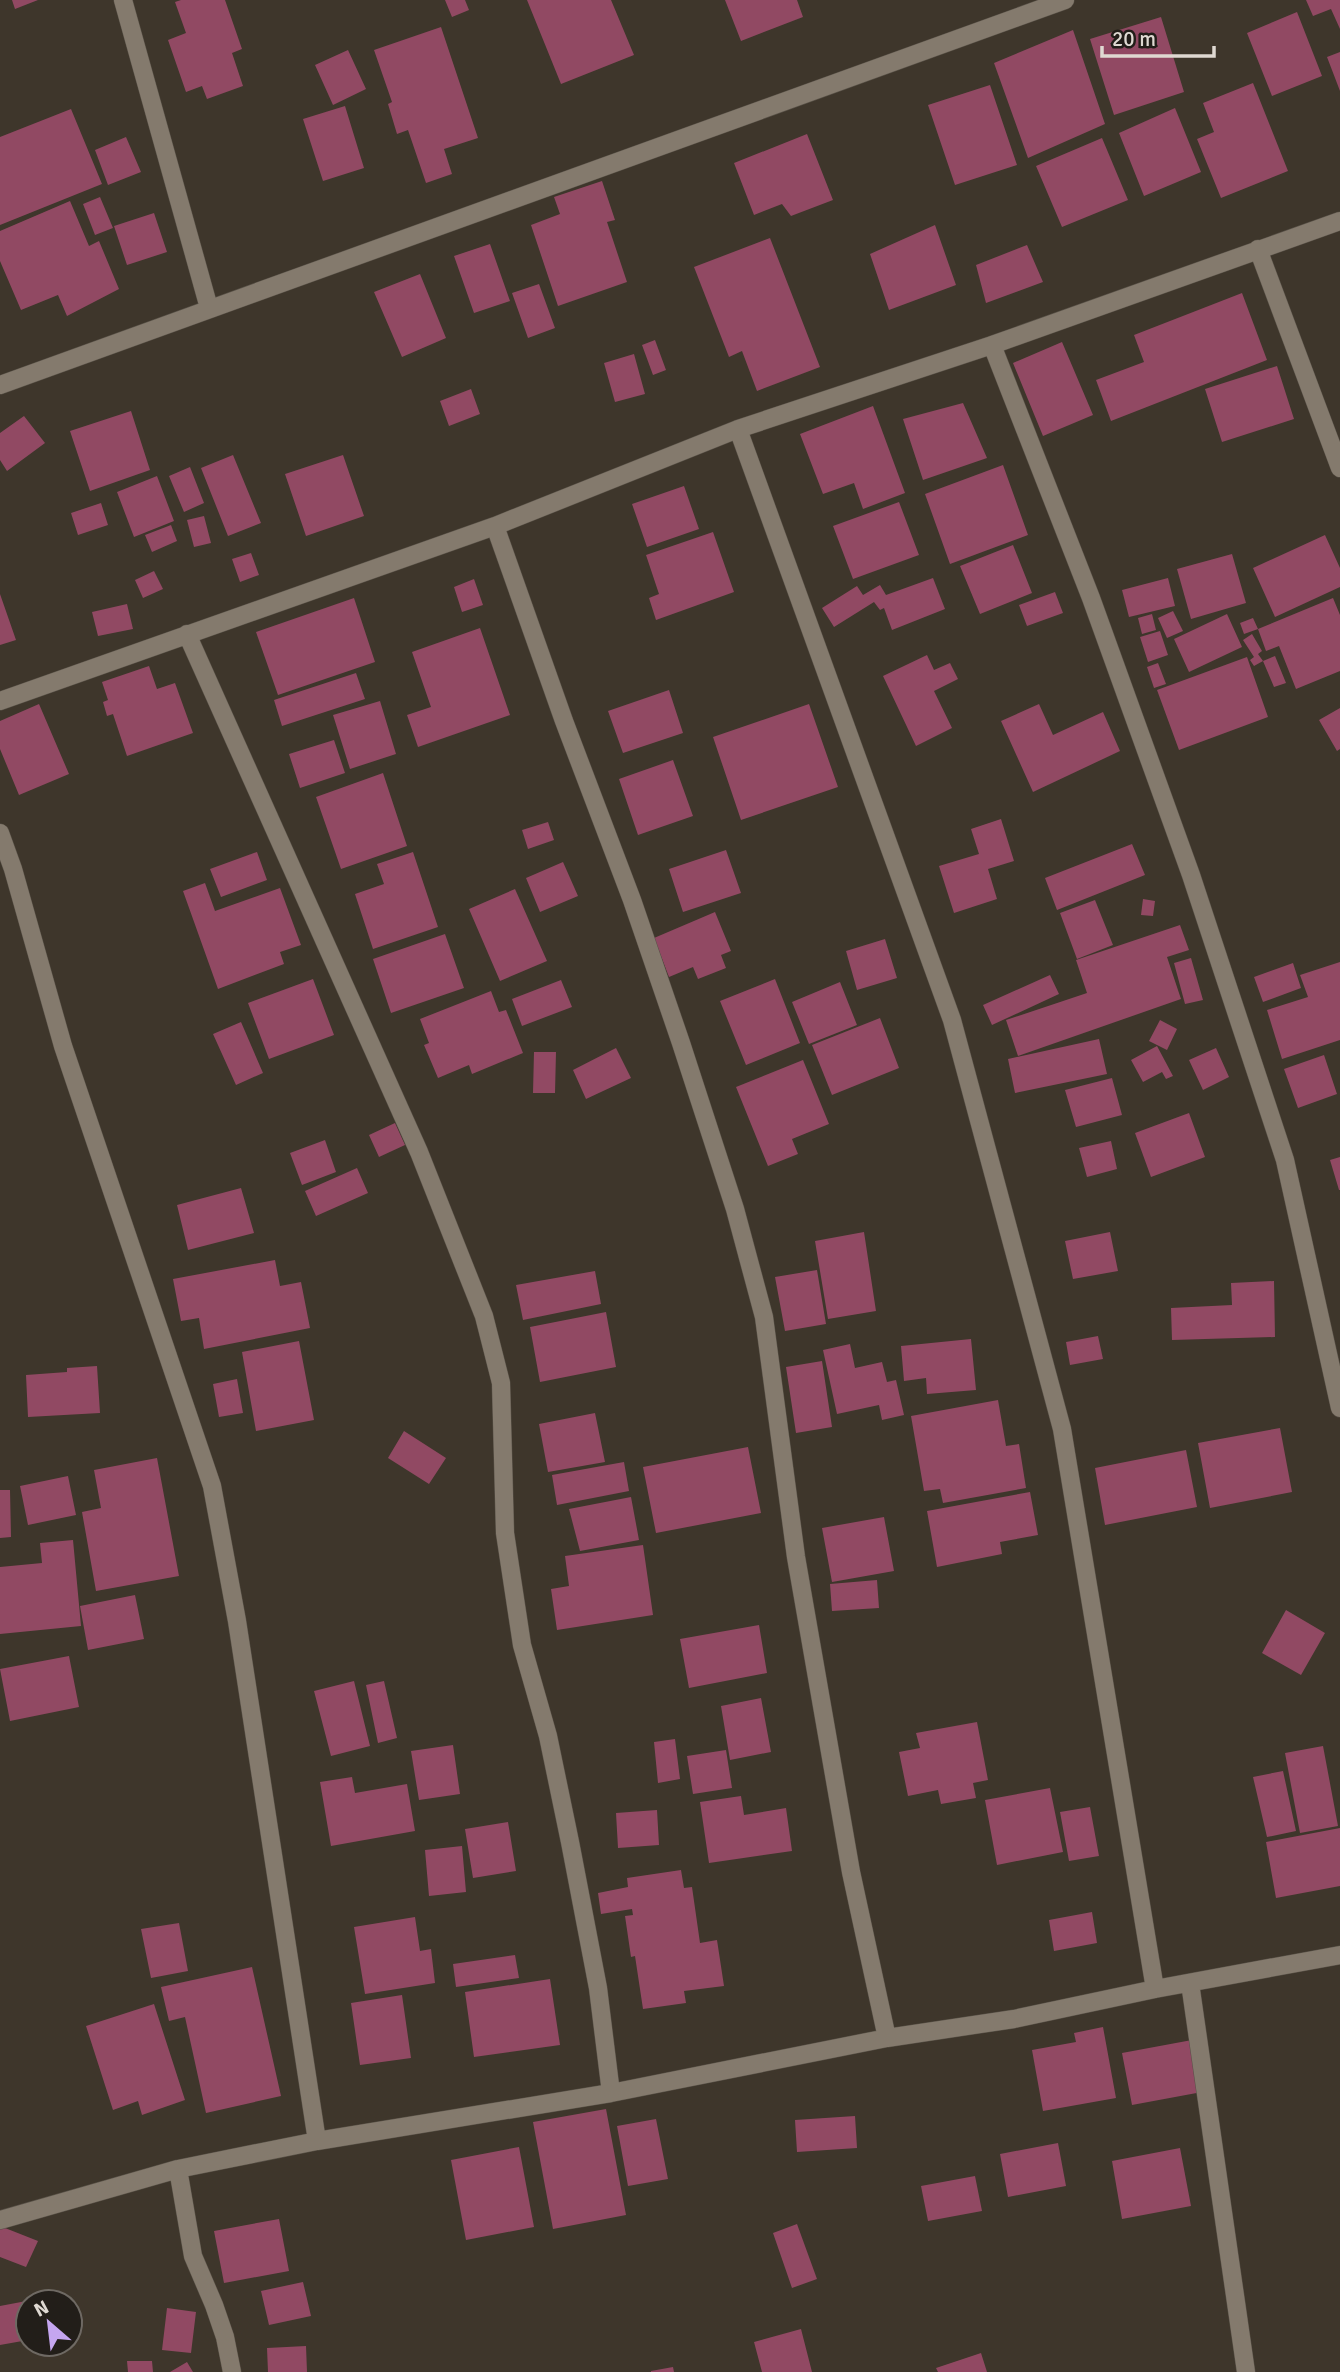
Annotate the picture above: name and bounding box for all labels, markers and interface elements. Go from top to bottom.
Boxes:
scale bar [1102,14,1214,58]
text: 20 m [1112,26,1156,52]
north arrow [14,2288,84,2358]
text: N [30,2295,53,2323]

